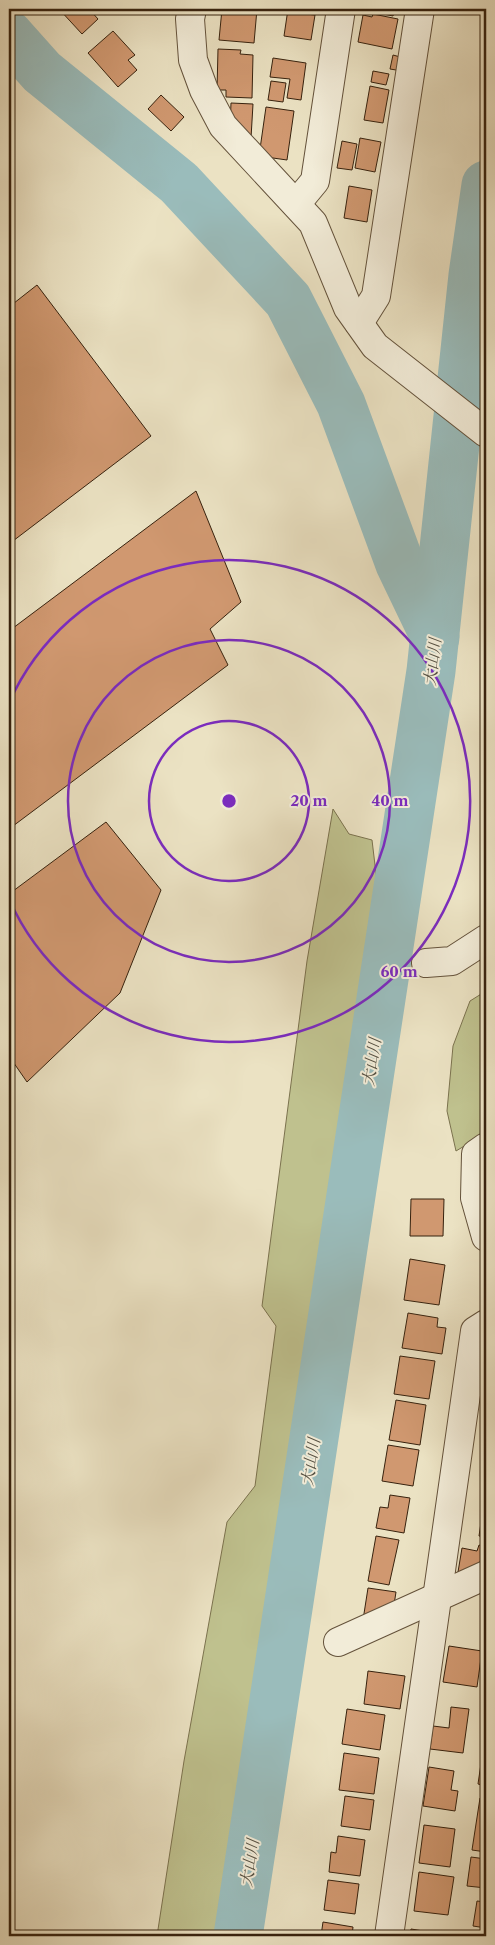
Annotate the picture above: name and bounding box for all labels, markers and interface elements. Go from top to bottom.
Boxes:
water label: 大山川 [419,635,445,687]
text: 20 m [290,791,328,810]
text: 40 m [371,791,409,810]
centre of rings [220,792,238,810]
text: 60 m [380,962,418,981]
water label: 大山川 [357,1035,385,1087]
water label: 大山川 [296,1435,324,1487]
water label: 大山川 [235,1836,263,1888]

